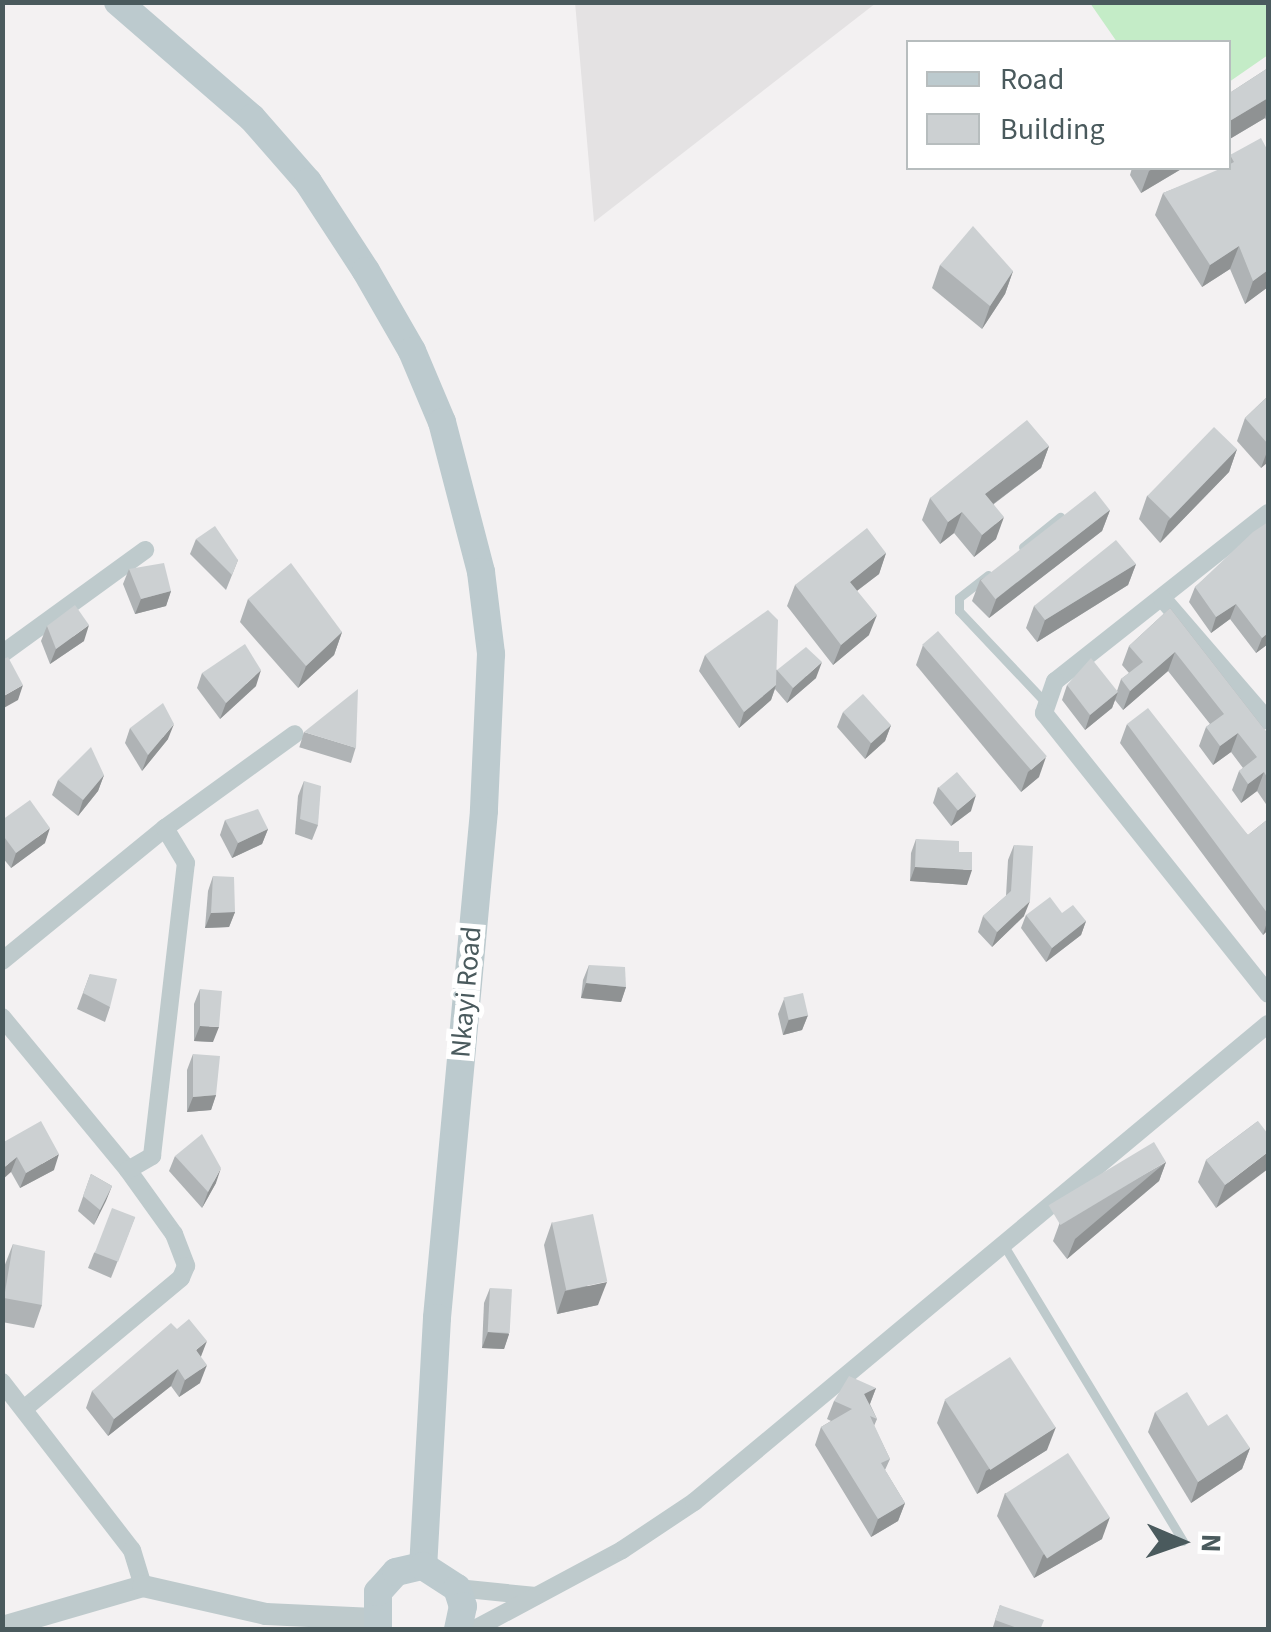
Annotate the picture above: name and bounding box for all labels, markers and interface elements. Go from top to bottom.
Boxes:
legend [906,40,1231,170]
text: Road [1000,58,1064,101]
text: Building [1000,108,1105,151]
street label: Nkayi Road [444,925,488,1059]
north arrow [1131,1492,1231,1592]
text: N [1191,1533,1231,1553]

